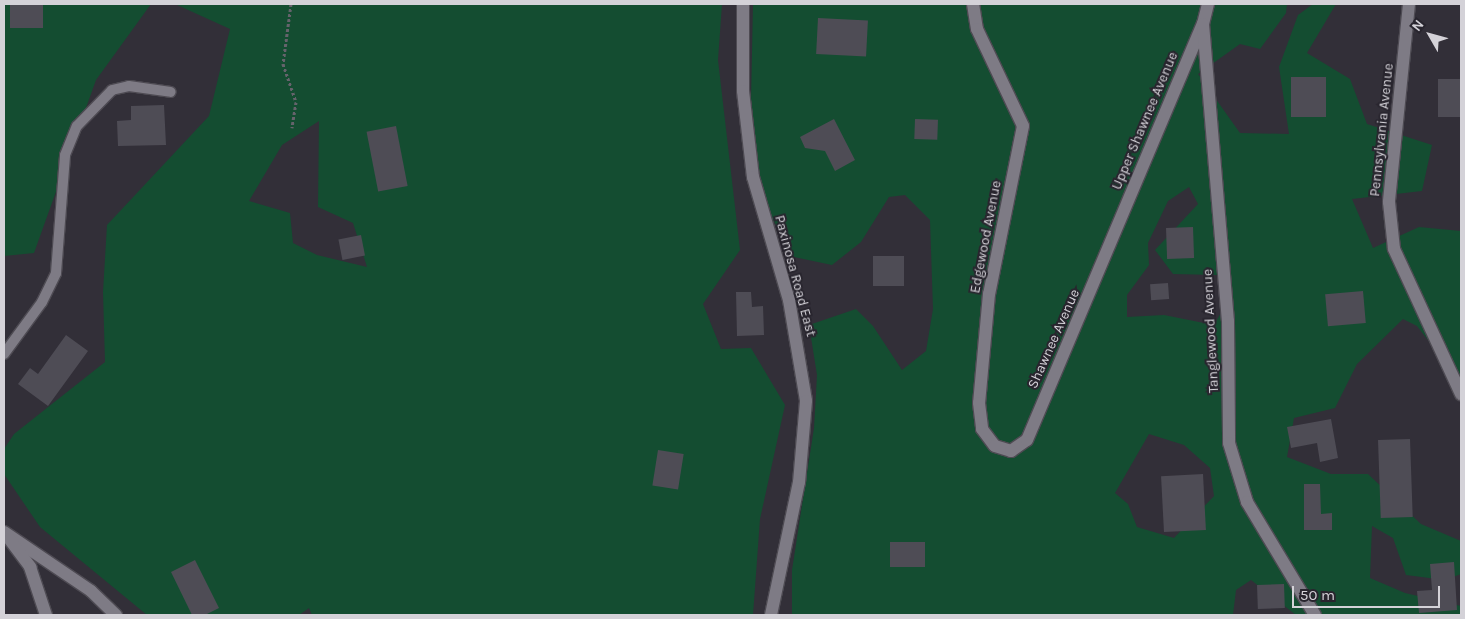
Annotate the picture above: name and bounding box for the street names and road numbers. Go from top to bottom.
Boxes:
street label: Upper Shawnee Avenue [1108,50,1182,192]
street label: Pennsylvania Avenue [1367,63,1397,197]
street label: Edgewood Avenue [967,179,1005,295]
street label: Paxinosa Road East [771,213,819,339]
street label: Tanglewood Avenue [1199,269,1223,393]
street label: Shawnee Avenue [1025,287,1083,391]

